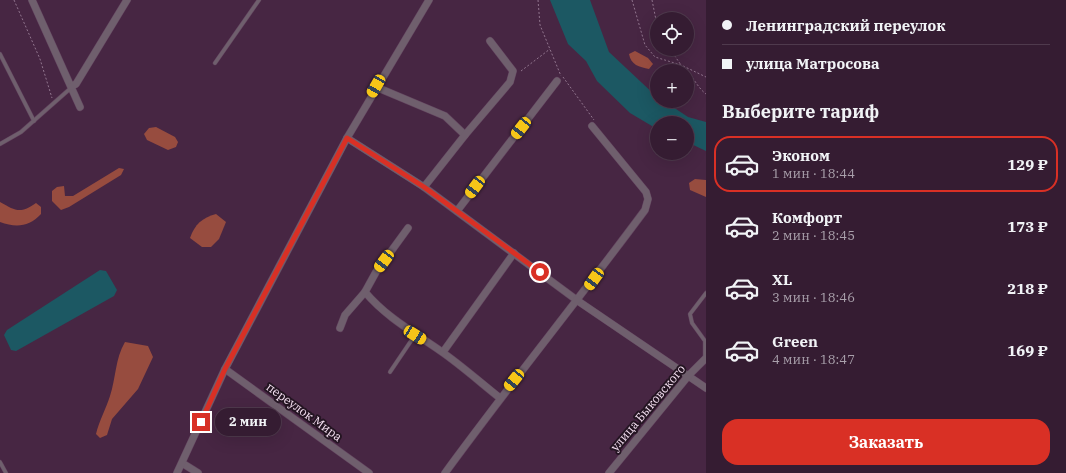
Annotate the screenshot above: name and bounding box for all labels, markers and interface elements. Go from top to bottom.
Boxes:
map controls [650,12,694,160]
button: locate [650,12,694,56]
text: Ленинградский переулок [746,16,945,35]
text: улица Матросова [746,54,880,73]
button: + [650,64,694,108]
car [365,73,387,99]
text: Выберите тариф [722,100,879,123]
car [509,115,533,141]
button: − [650,116,694,160]
icon: car [724,146,760,182]
text: Эконом [772,146,830,165]
text: 129 ₽ [1007,155,1048,174]
text: 1 мин · 18:44 [772,165,855,182]
car [463,174,487,200]
icon: car [724,208,760,244]
text: Комфорт [772,208,842,227]
text: 173 ₽ [1007,217,1048,236]
text: 2 мин · 18:45 [772,227,855,244]
car [372,248,396,274]
route start [531,263,549,281]
car [582,266,606,292]
icon: car [724,270,760,306]
text: XL [772,270,792,289]
text: 218 ₽ [1007,279,1048,298]
text: 3 мин · 18:46 [772,289,855,306]
car [402,324,428,346]
icon: car [724,332,760,368]
text: Green [772,332,818,351]
text: 169 ₽ [1007,341,1048,360]
text: 4 мин · 18:47 [772,351,855,368]
street label: улица Быковского [607,361,688,454]
car [502,367,526,393]
street label: переулок Мира [263,379,346,444]
callout: 2 мин [215,408,281,436]
route end [192,413,210,431]
text: 2 мин [229,413,267,430]
button: Заказать [722,419,1050,465]

